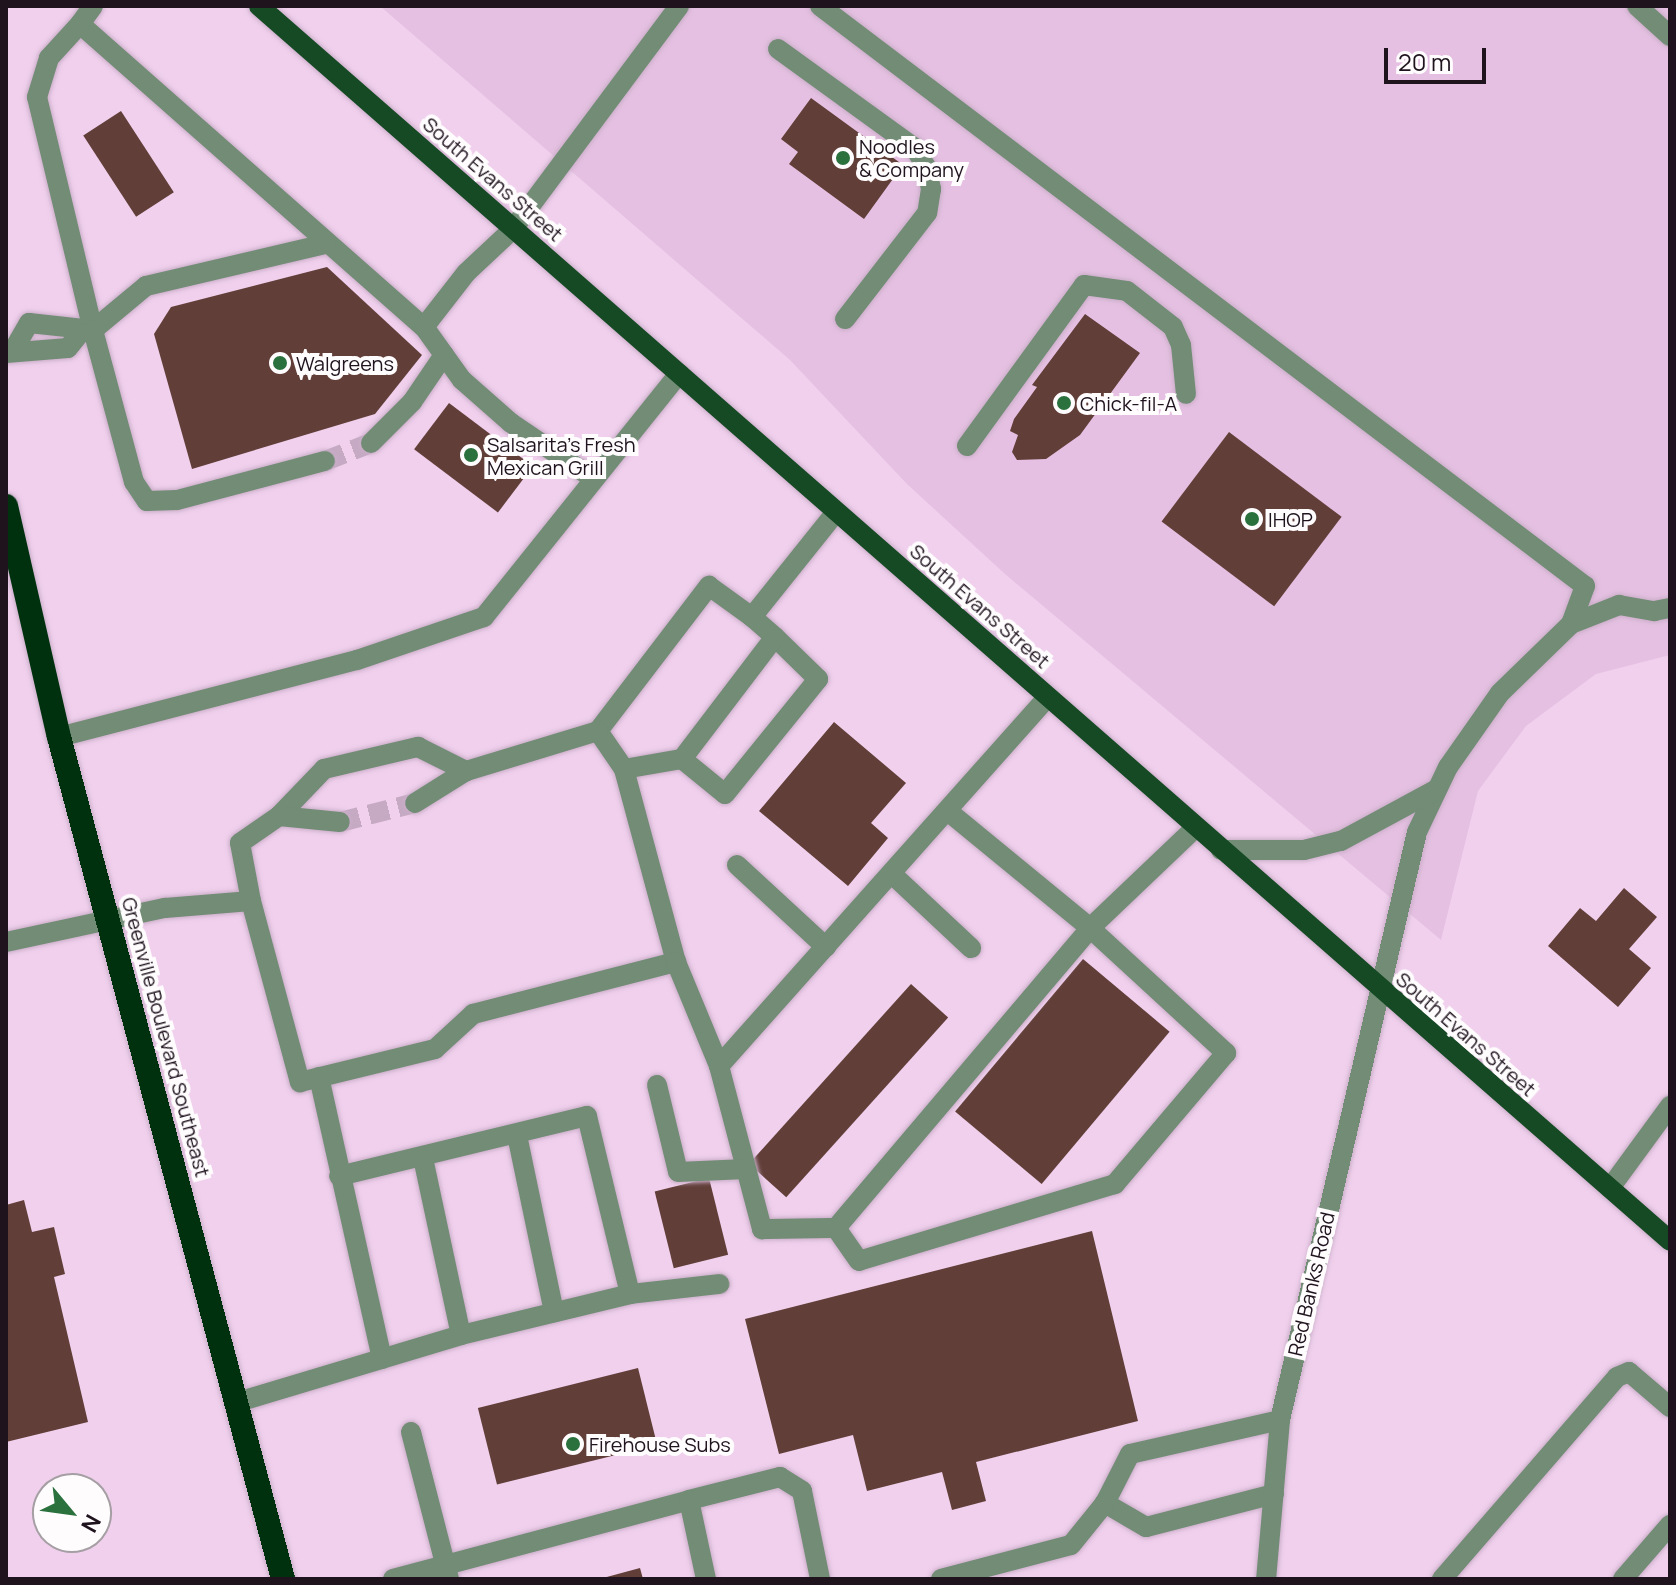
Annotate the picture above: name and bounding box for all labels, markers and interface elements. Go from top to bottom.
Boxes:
scale bar [1388,32,1490,82]
text: 20 m [1398,45,1451,78]
street label: South Evans Street [418,112,568,246]
place label: Noodles & Company [859,134,964,181]
marker: Noodles & Company [834,149,852,167]
place label: Walgreens [296,351,394,375]
marker: Walgreens [271,354,289,372]
place label: Chick-fil-A [1080,391,1177,415]
marker: Chick-fil-A [1055,394,1073,412]
place label: Salsarita's Fresh Mexican Grill [487,432,636,479]
marker: Salsarita's Fresh Mexican Grill [462,446,480,464]
place label: IHOP [1268,507,1313,531]
marker: IHOP [1243,510,1261,528]
street label: South Evans Street [905,539,1055,673]
street label: Greenville Boulevard Southeast [117,895,215,1179]
street label: South Evans Street [1391,967,1541,1101]
street label: Red Banks Road [1283,1210,1339,1358]
place label: Firehouse Subs [589,1432,731,1456]
marker: Firehouse Subs [564,1435,582,1453]
north arrow [32,1473,112,1553]
text: N [74,1509,108,1538]

